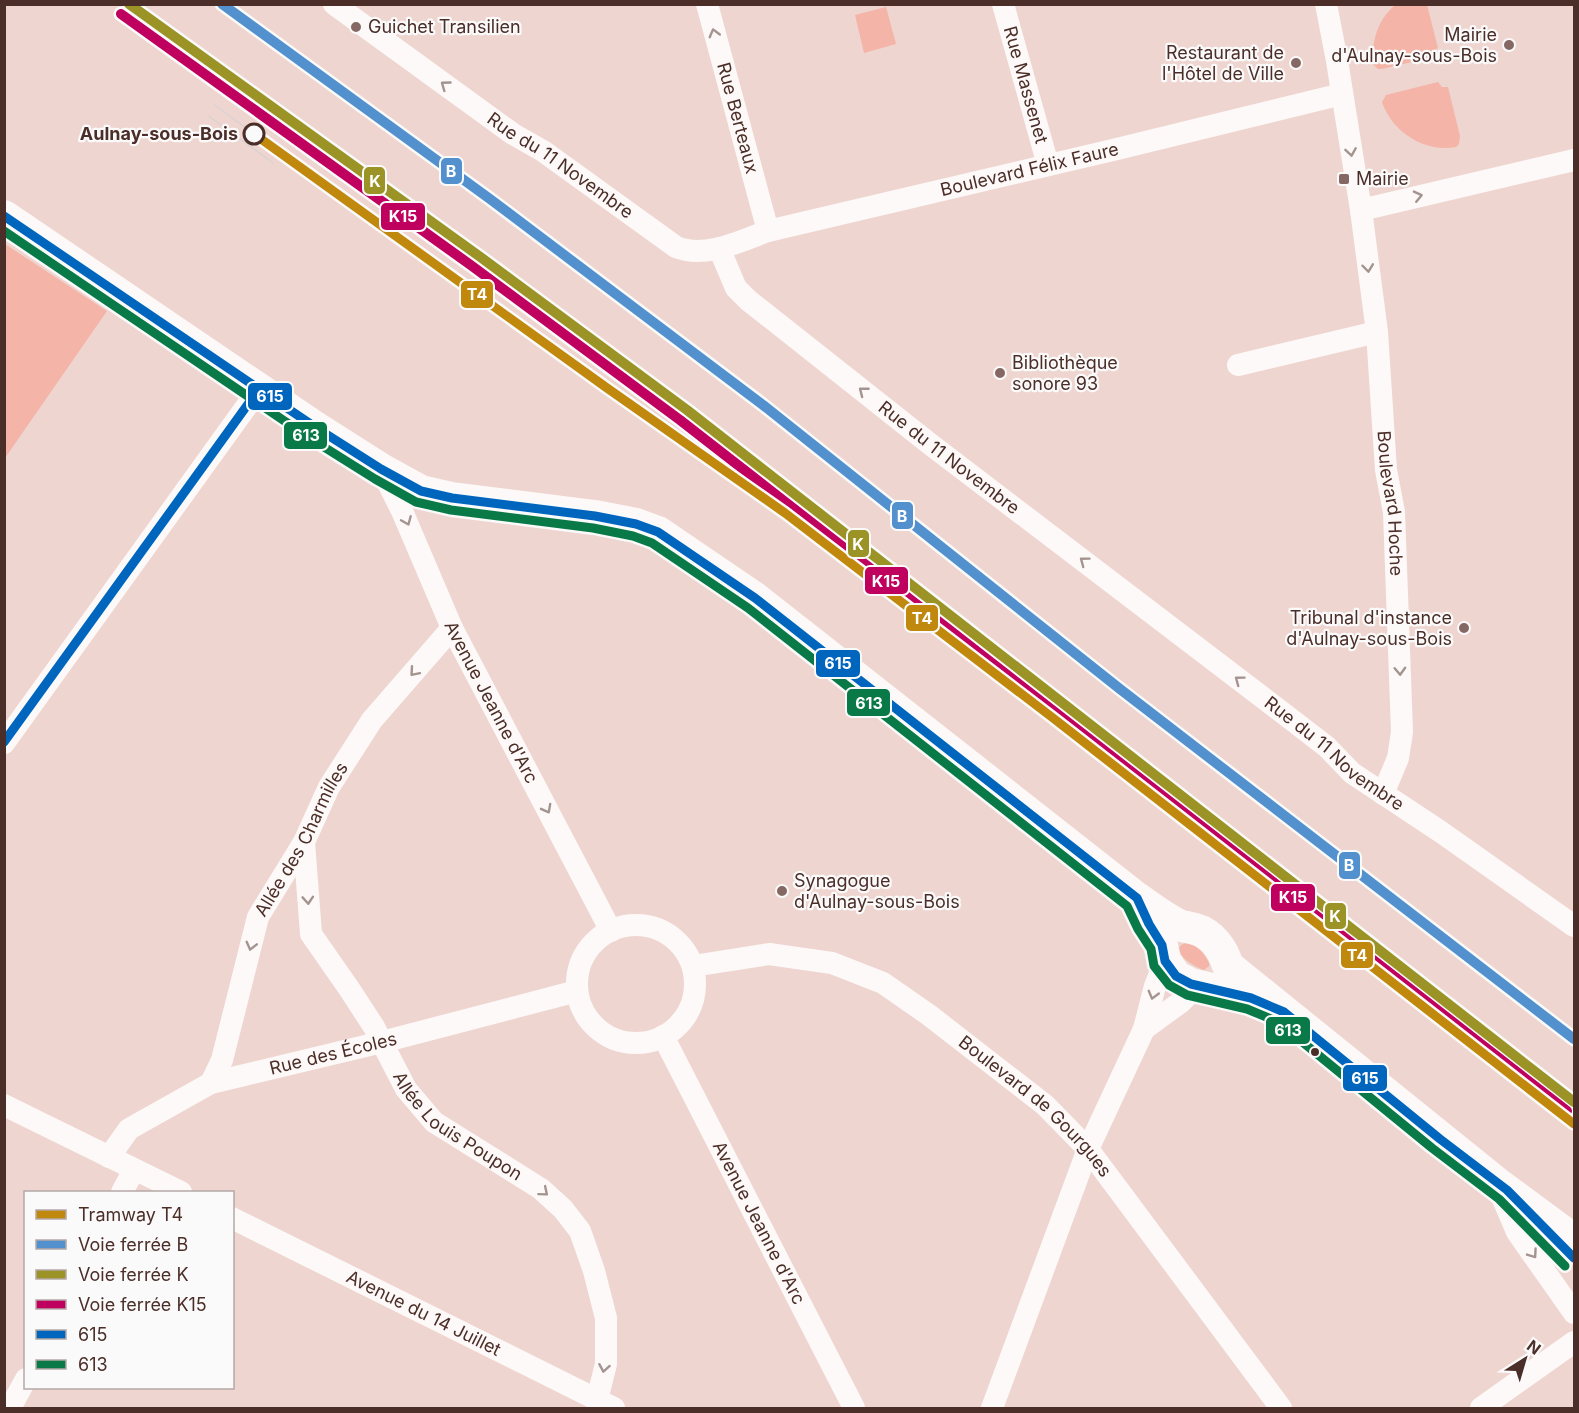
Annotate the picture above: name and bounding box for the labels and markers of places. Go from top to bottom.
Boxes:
place label: Guichet Transilien [368,16,521,37]
marker: Guichet Transilien [349,20,363,34]
place label: Mairie d'Aulnay-sous-Bois [1331,24,1497,66]
marker: Mairie d'Aulnay-sous-Bois [1502,38,1516,52]
place label: Restaurant de l'Hôtel de Ville [1162,42,1284,84]
marker: Restaurant de l'Hôtel de Ville [1289,56,1303,70]
place label: Aulnay-sous-Bois [80,123,238,144]
marker: Aulnay-sous-Bois [243,123,265,145]
place label: Mairie [1356,168,1409,189]
marker: Mairie [1337,172,1351,186]
place label: Bibliothèque sonore 93 [1012,352,1118,394]
marker: Bibliothèque sonore 93 [993,366,1007,380]
place label: Tribunal d'instance d'Aulnay-sous-Bois [1286,607,1452,649]
marker: Tribunal d'instance d'Aulnay-sous-Bois [1457,621,1471,635]
place label: Synagogue d'Aulnay-sous-Bois [794,870,960,912]
marker: Synagogue d'Aulnay-sous-Bois [775,884,789,898]
unlabelled marker [1309,1046,1321,1058]

